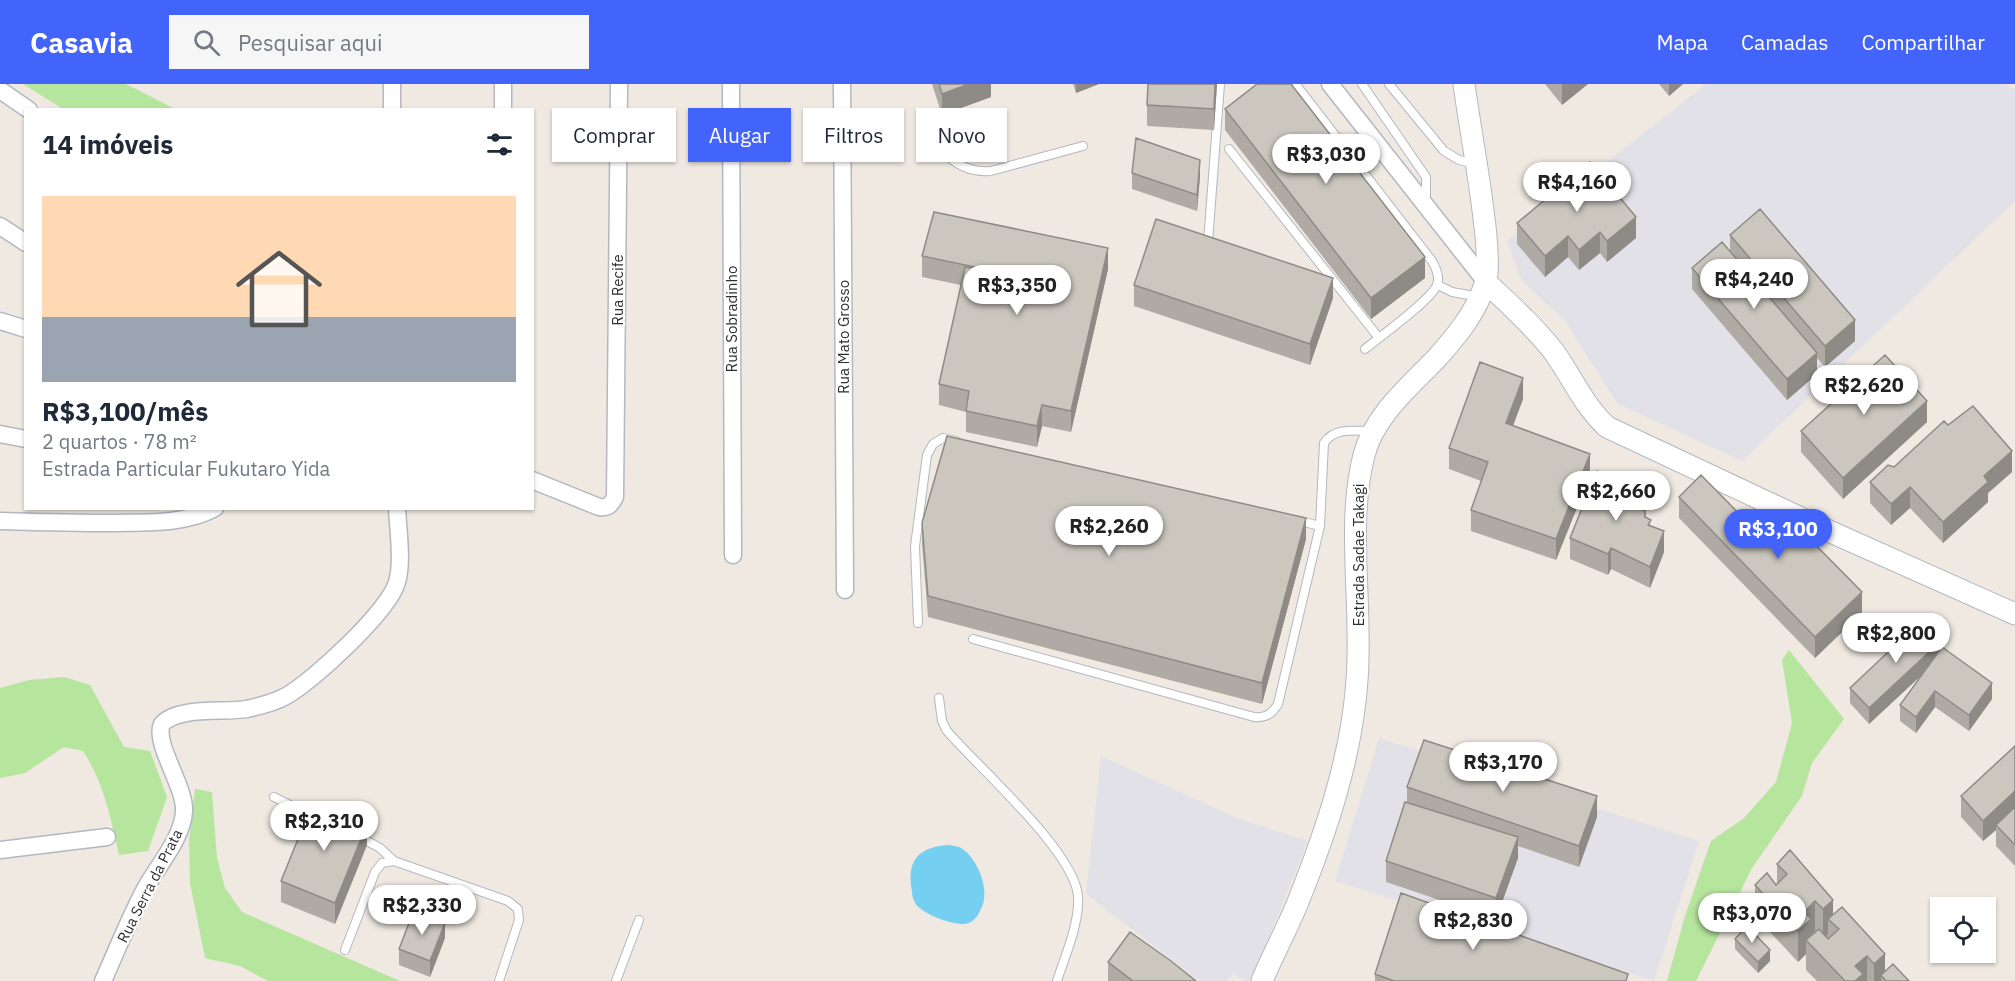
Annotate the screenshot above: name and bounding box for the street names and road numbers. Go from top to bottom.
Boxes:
street label: Rua Recife [608,254,627,326]
street label: Rua Sobradinho [722,266,741,372]
street label: Rua Mato Grosso [834,280,853,394]
street label: Estrada Sadae Takagi [1349,483,1368,627]
street label: Rua Serra da Prata [113,826,186,946]

